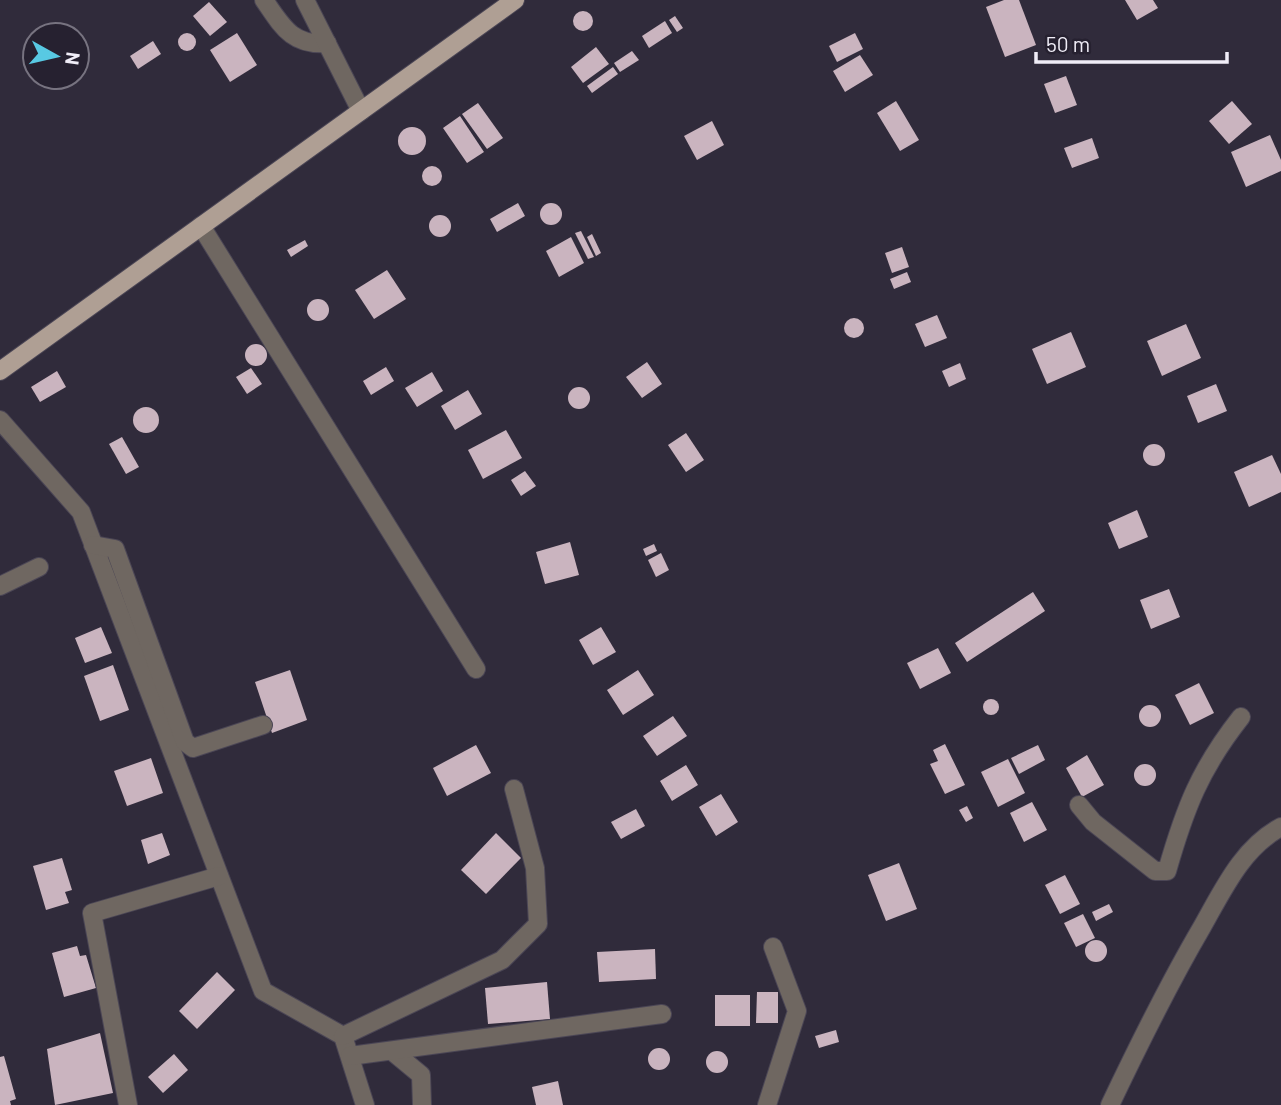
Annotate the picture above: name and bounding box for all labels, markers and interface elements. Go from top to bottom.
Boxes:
north arrow [21,21,91,91]
scale bar [1036,21,1227,65]
text: 50 m [1046,31,1090,56]
text: N [61,51,86,66]

